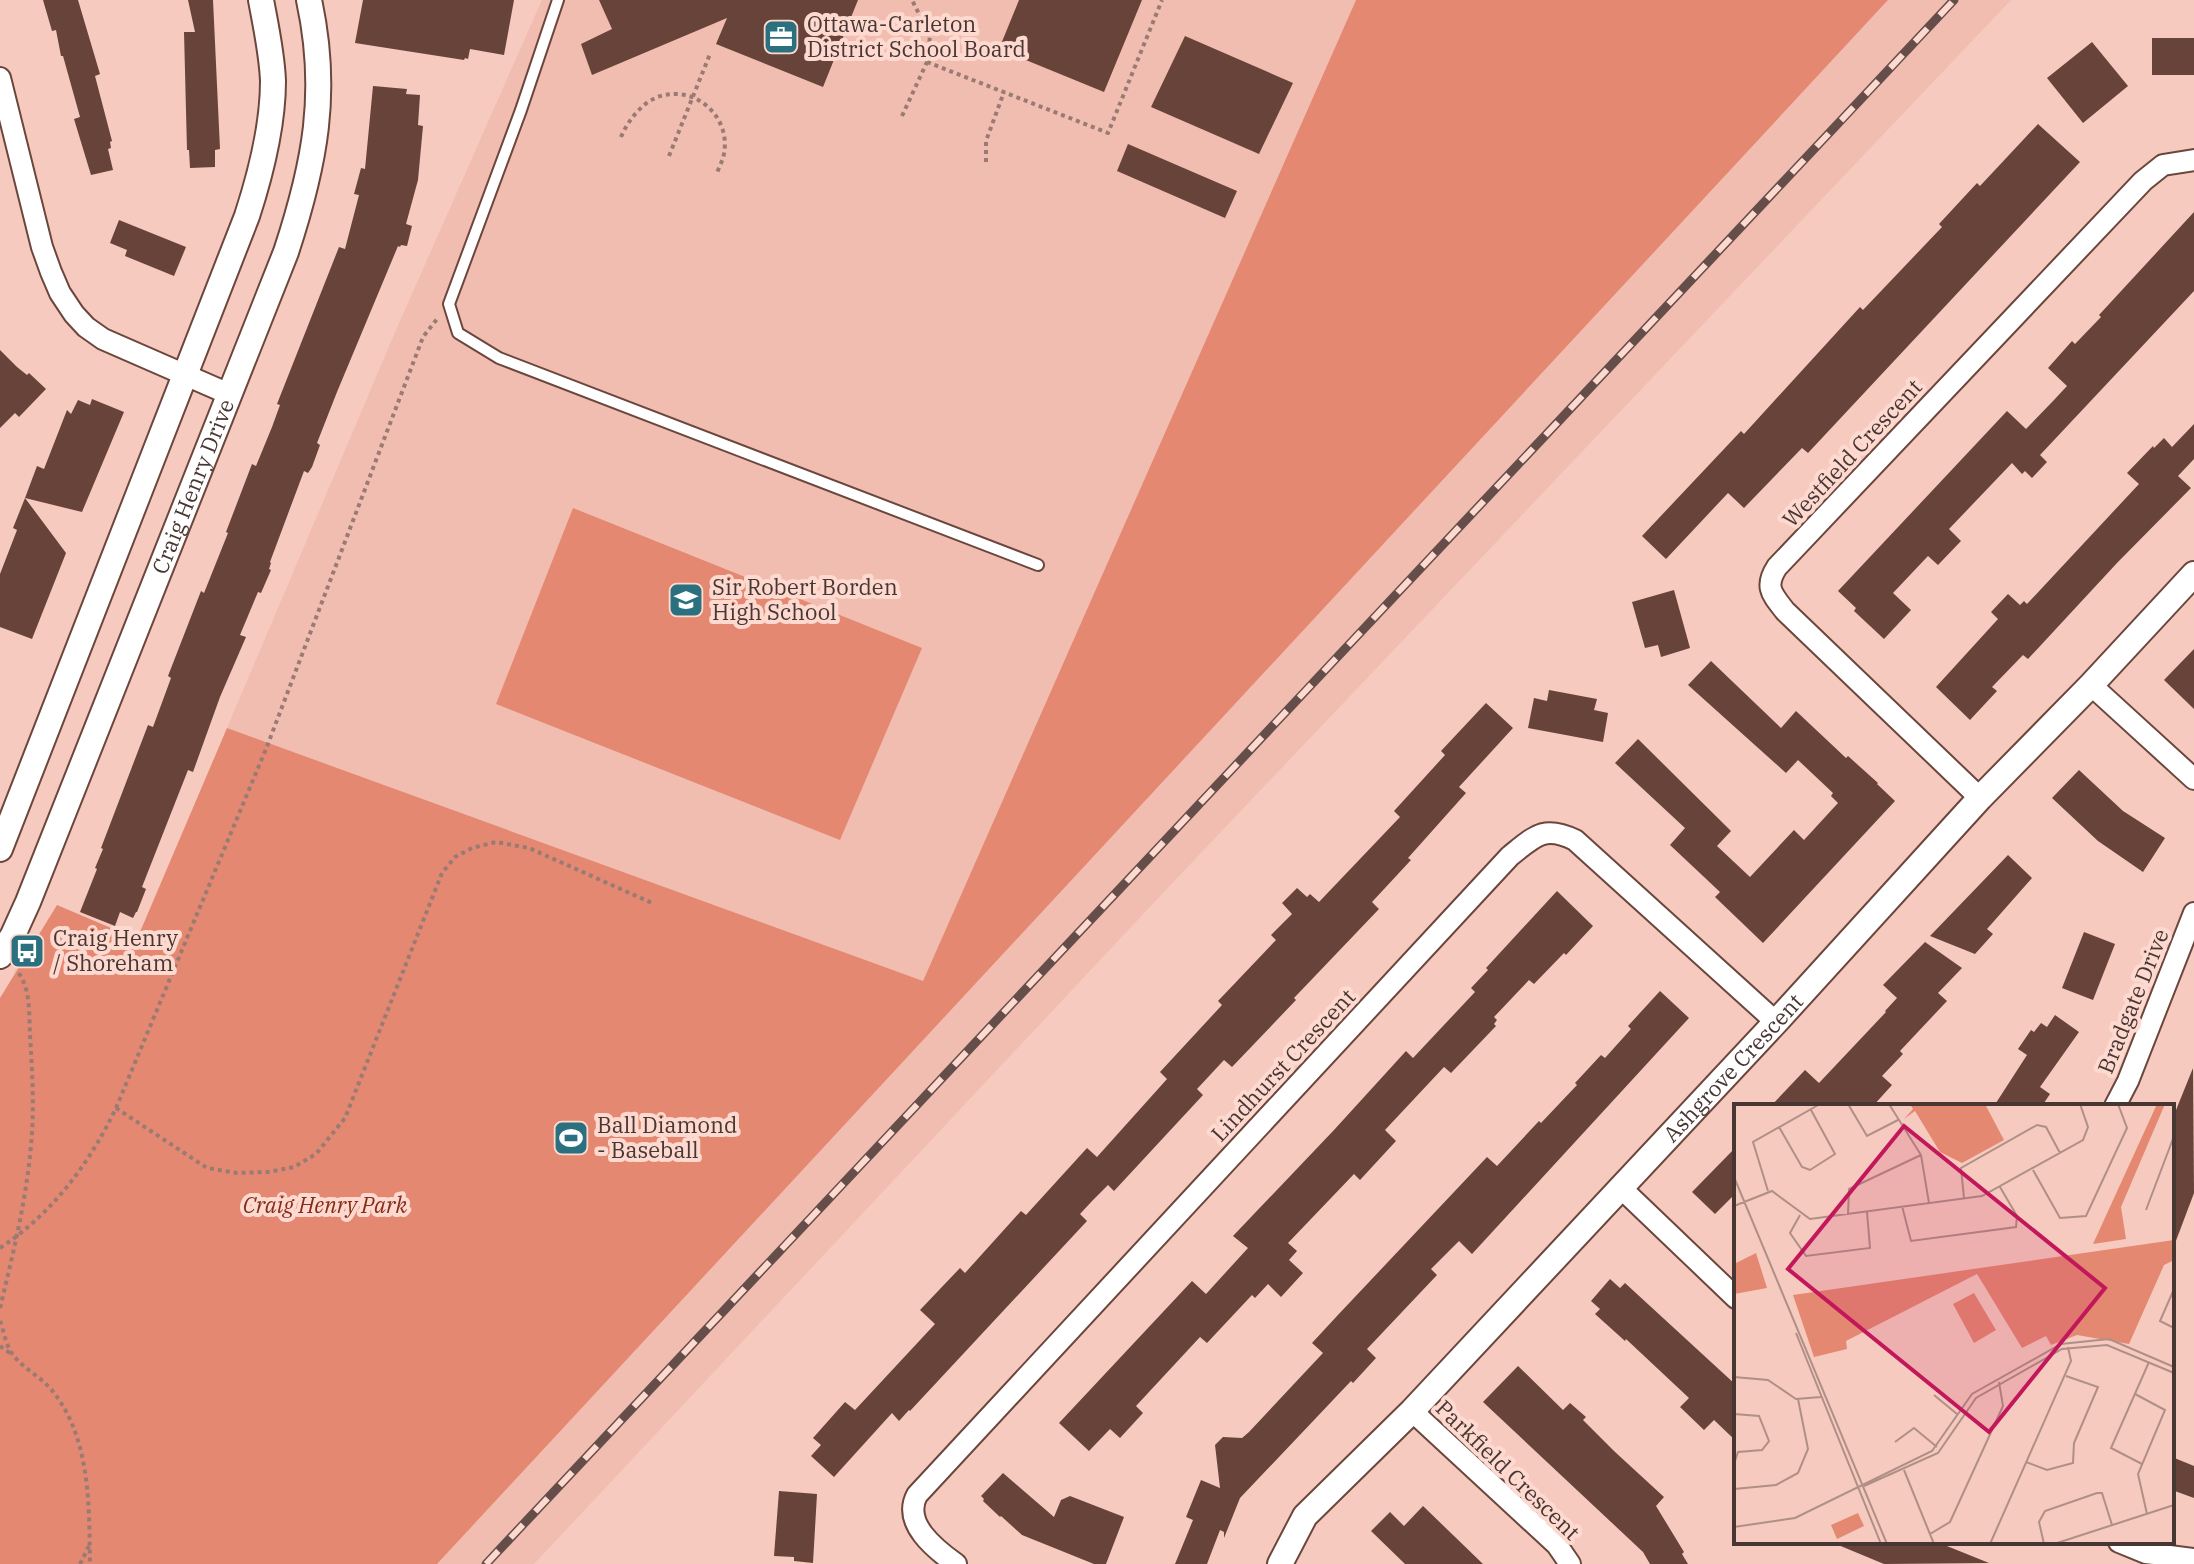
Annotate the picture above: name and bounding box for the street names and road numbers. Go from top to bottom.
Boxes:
street label: Westfield Crescent [1775,372,1928,533]
street label: Craig Henry Drive [145,395,240,578]
street label: Bradgate Drive [2090,924,2175,1078]
street label: Lindhurst Crescent [1204,982,1361,1147]
street label: Ashgrove Crescent [1656,987,1809,1148]
street label: Parkfield Crescent [1430,1393,1587,1546]

